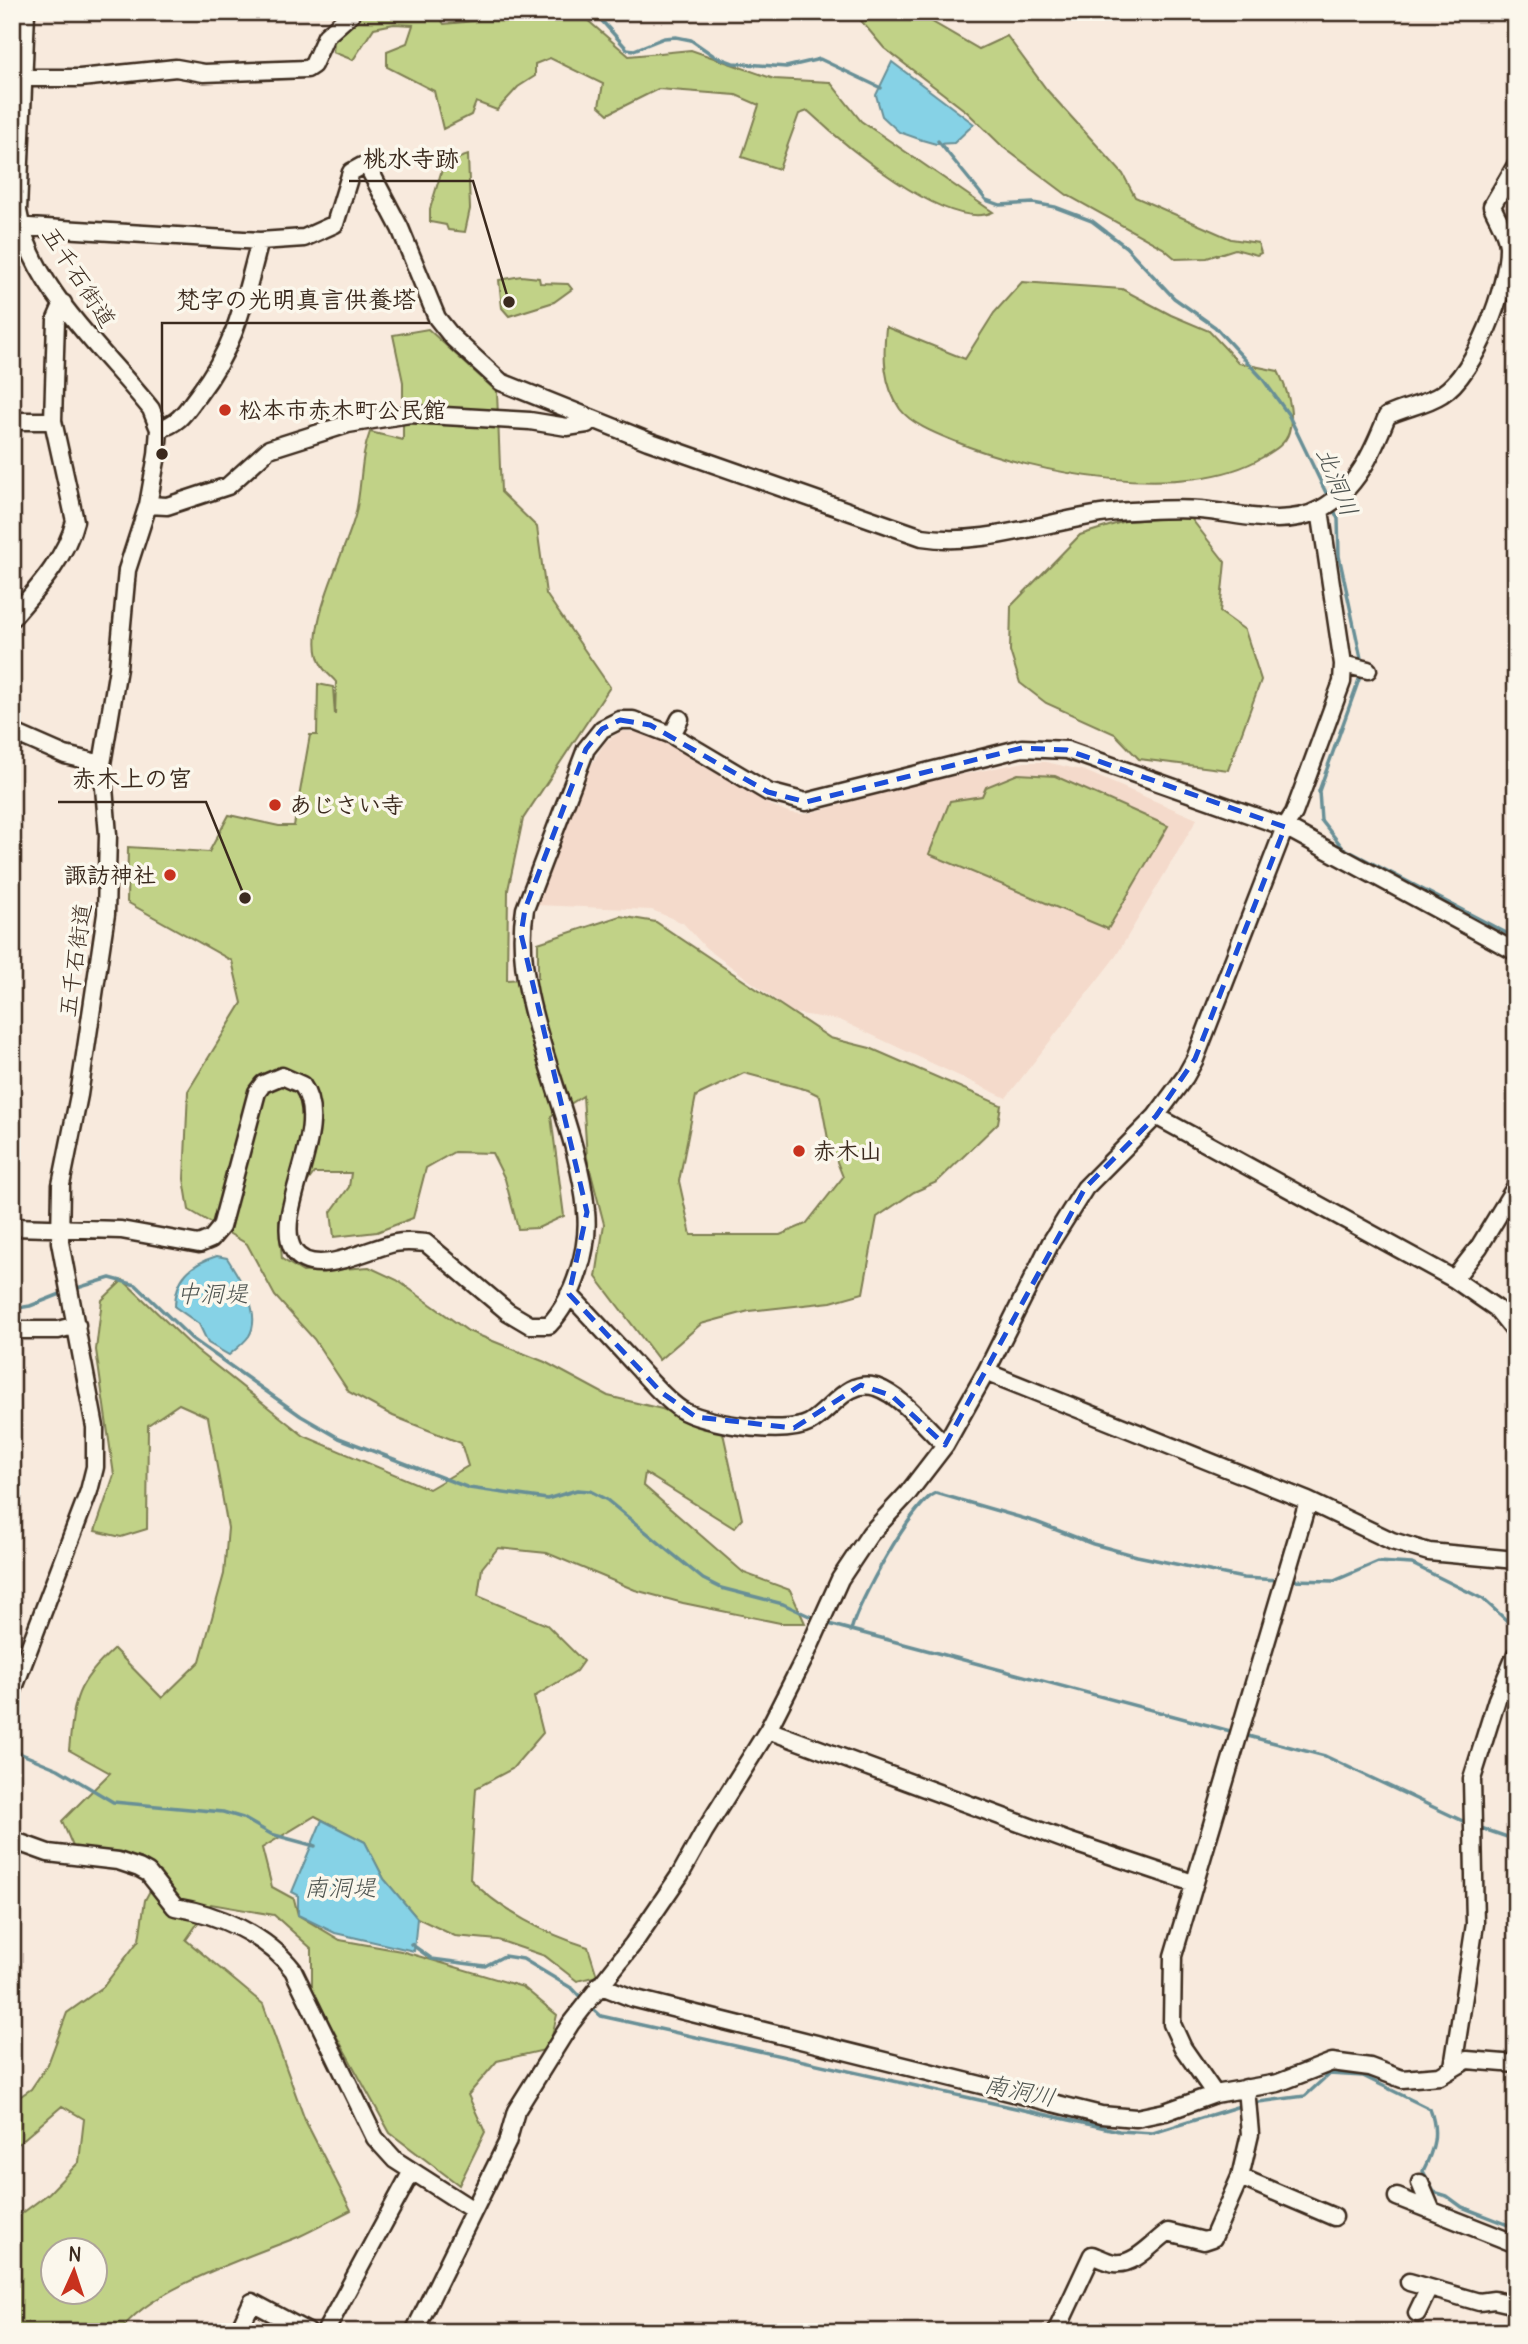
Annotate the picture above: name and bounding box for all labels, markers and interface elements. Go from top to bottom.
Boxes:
callout: 桃水寺跡 [349,136,473,181]
text: 桃水寺跡 [363,143,459,173]
street label: 五千石街道 [36,221,123,333]
callout: 梵字の光明真言供養塔 [162,278,430,323]
text: 梵字の光明真言供養塔 [176,284,416,314]
place label: 松本市赤木町公民館 [239,395,446,424]
marker: 松本市赤木町公民館 [217,402,233,418]
water label: 北洞川 [1311,443,1365,521]
callout: 赤木上の宮 [58,757,206,802]
text: 赤木上の宮 [72,763,192,793]
place label: あじさい寺 [289,790,404,819]
marker: あじさい寺 [267,797,283,813]
place label: 諏訪神社 [64,860,156,889]
marker: 諏訪神社 [162,867,178,883]
street label: 五千石街道 [52,901,97,1019]
place label: 赤木山 [813,1136,882,1165]
marker: 赤木山 [791,1143,807,1159]
water label: 中洞堤 [176,1278,249,1308]
water label: 南洞堤 [304,1872,377,1902]
water label: 南洞川 [982,2068,1059,2112]
north arrow [38,2236,108,2306]
text: N [68,2242,82,2266]

